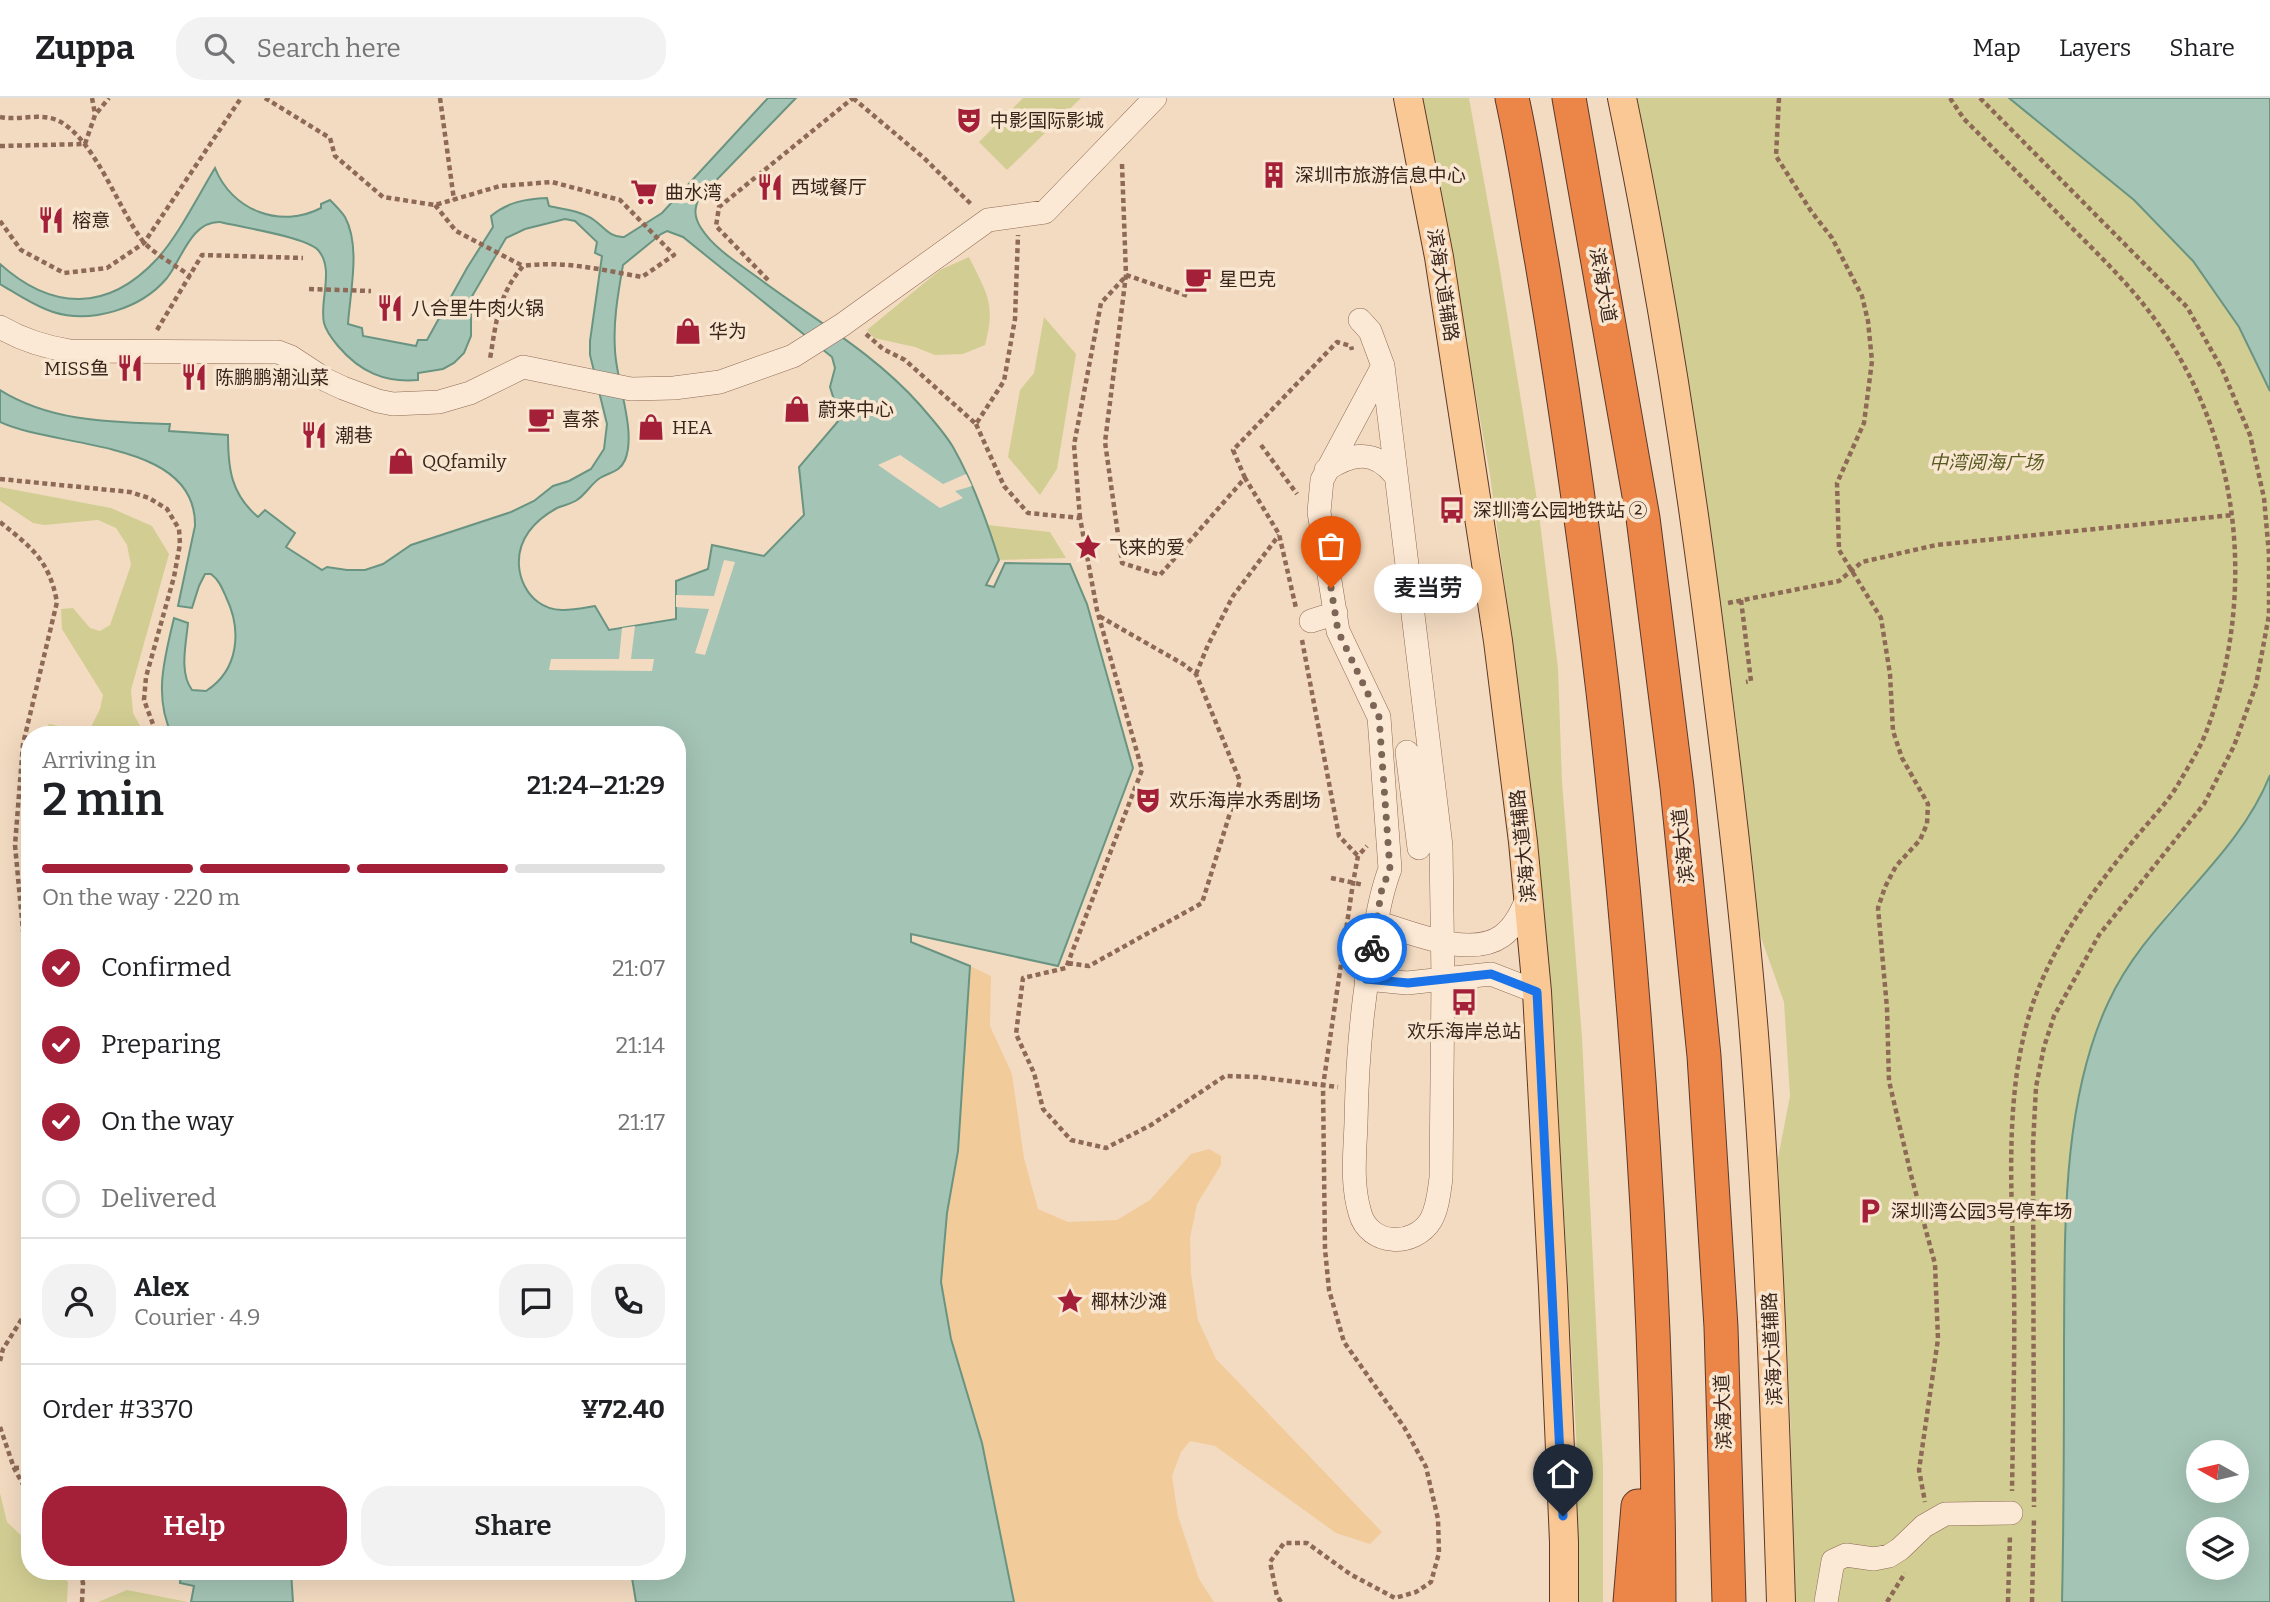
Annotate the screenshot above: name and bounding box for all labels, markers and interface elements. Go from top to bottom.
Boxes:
search box [176,17,666,80]
text: Zuppa [35,28,134,68]
icon: search [200,29,238,67]
text: Search here [256,33,401,64]
text: Map [1973,34,2021,62]
text: Layers [2059,34,2131,62]
text: Share [2169,34,2235,62]
theatre icon: 中影国际影城 [954,105,984,135]
place label: 中影国际影城 [990,109,1104,132]
building icon: 深圳市旅游信息中心 [1259,160,1289,190]
place label: 深圳市旅游信息中心 [1295,164,1466,187]
restaurant icon: 西域餐厅 [755,172,785,202]
place label: 西域餐厅 [791,176,867,199]
supermarket icon: 曲水湾 [629,177,659,207]
place label: 曲水湾 [665,181,722,204]
restaurant icon: 榕意 [36,205,66,235]
place label: 榕意 [72,209,110,232]
street label: 滨海大道辅路 [1423,227,1463,343]
street label: 滨海大道 [1585,246,1621,324]
cafe icon: 星巴克 [1183,264,1213,294]
place label: 星巴克 [1219,268,1276,291]
restaurant icon: 八合里牛肉火锅 [375,293,405,323]
place label: 八合里牛肉火锅 [411,297,544,320]
shop icon: 华为 [673,316,703,346]
place label: 华为 [709,320,747,343]
restaurant icon: MISS鱼 [115,353,145,383]
place label: MISS鱼 [44,357,109,380]
restaurant icon: 陈鹏鹏潮汕菜 [179,362,209,392]
place label: 陈鹏鹏潮汕菜 [215,366,329,389]
shop icon: 蔚来中心 [782,394,812,424]
place label: 蔚来中心 [818,398,894,421]
cafe icon: 喜茶 [526,404,556,434]
place label: 喜茶 [562,408,600,431]
shop icon: HEA [636,412,666,442]
place label: HEA [672,416,713,439]
restaurant icon: 潮巷 [299,420,329,450]
place label: 潮巷 [335,424,373,447]
shop icon: QQfamily [386,446,416,476]
place label: QQfamily [422,450,507,473]
park label: 中湾阅海广场 [1929,451,2045,474]
bus stop icon: 深圳湾公园地铁站 ② [1437,495,1467,525]
place label: 深圳湾公园地铁站 ② [1473,499,1648,522]
pin [1301,516,1361,588]
icon: bag [1312,527,1350,565]
place icon: 飞来的爱 [1073,532,1103,562]
place label: 飞来的爱 [1109,536,1185,559]
callout: 麦当劳 [1373,564,1482,612]
text: 麦当劳 [1394,574,1463,602]
text: Arriving in [42,746,156,774]
text: 21:24–21:29 [527,770,665,801]
text: 2 min [42,772,164,827]
theatre icon: 欢乐海岸水秀剧场 [1133,785,1163,815]
street label: 滨海大道辅路 [1506,788,1540,904]
place label: 欢乐海岸水秀剧场 [1169,789,1321,812]
street label: 滨海大道 [1668,807,1698,885]
text: On the way · 220 m [42,883,240,911]
courier [1337,913,1407,983]
icon: bike [1353,929,1391,967]
icon: check [42,949,80,987]
text: Confirmed [101,952,231,983]
text: 21:07 [612,954,665,982]
bus stop icon: 欢乐海岸总站 [1449,987,1479,1017]
place label: 欢乐海岸总站 [1407,1020,1521,1043]
icon: check [42,1026,80,1064]
text: Preparing [101,1029,221,1060]
text: 21:14 [616,1031,665,1059]
icon: check [42,1103,80,1141]
text: On the way [101,1106,234,1137]
text: 21:17 [618,1108,665,1136]
text: Delivered [101,1183,216,1214]
parking icon: 深圳湾公园3号停车场 [1855,1196,1885,1226]
place label: 深圳湾公园3号停车场 [1891,1200,2073,1223]
button: person [42,1264,116,1338]
button: chat [499,1264,573,1338]
button: phone [591,1264,665,1338]
text: Alex [134,1272,189,1303]
place icon: 椰林沙滩 [1055,1286,1085,1316]
place label: 椰林沙滩 [1091,1290,1167,1313]
street label: 滨海大道辅路 [1758,1291,1786,1407]
text: Courier · 4.9 [134,1303,261,1331]
street label: 滨海大道 [1710,1374,1736,1450]
text: Order #3370 [42,1394,194,1425]
text: ¥72.40 [581,1394,665,1425]
north arrow [2186,1440,2249,1503]
map controls [2186,1440,2249,1580]
pin [1533,1444,1593,1516]
icon: home [1544,1455,1582,1493]
button: Help [42,1486,347,1566]
button: Share [361,1486,665,1566]
button: layers [2186,1517,2249,1580]

